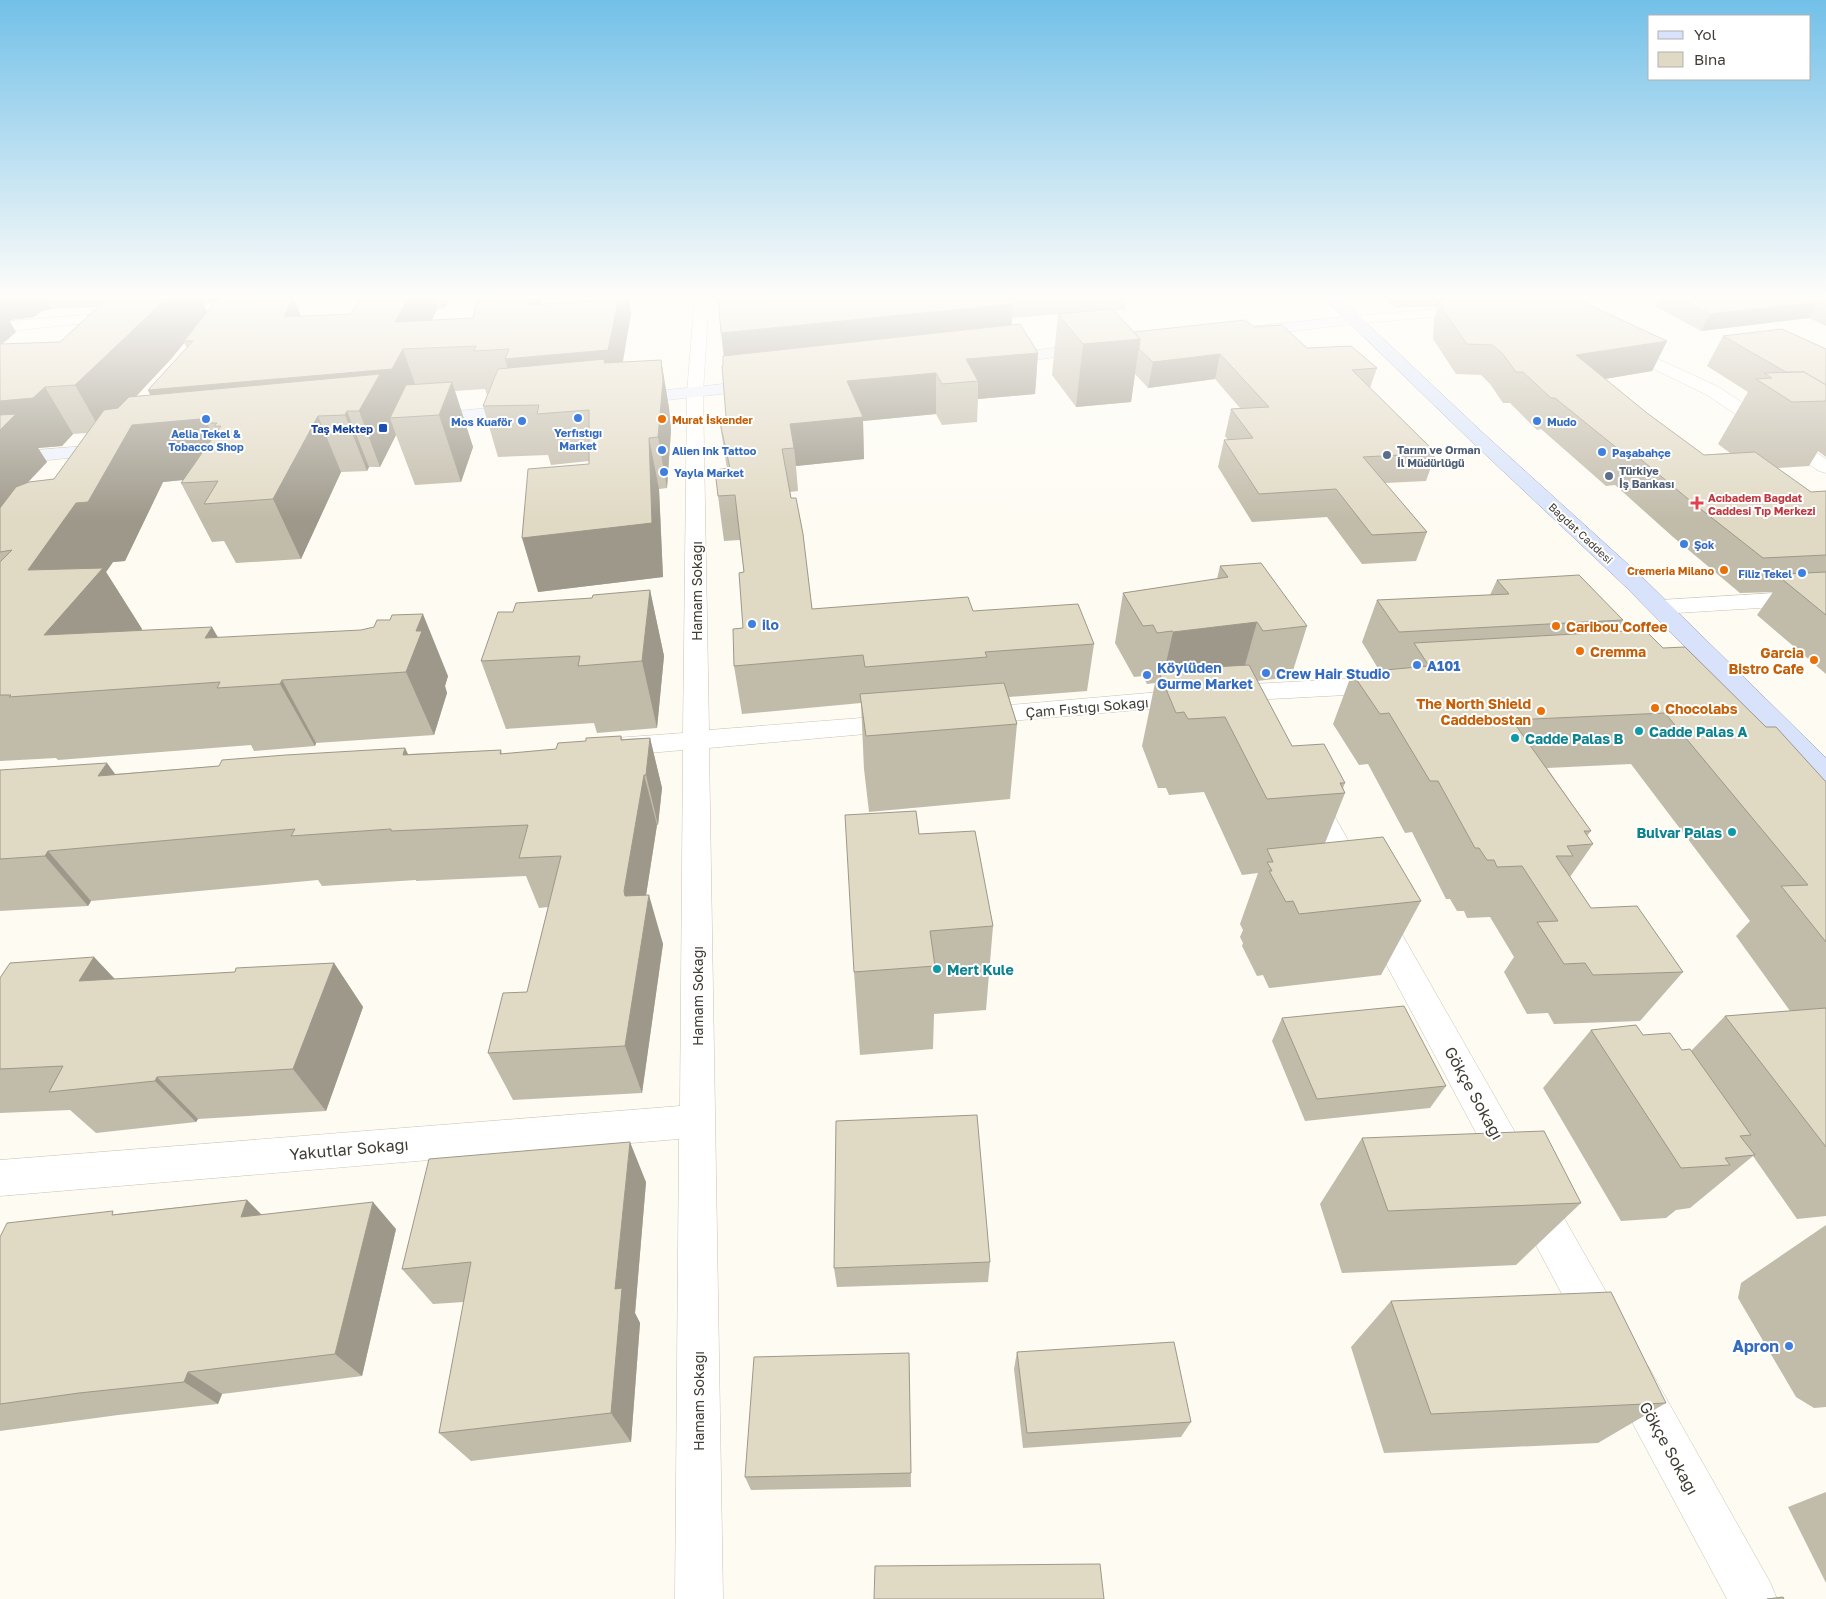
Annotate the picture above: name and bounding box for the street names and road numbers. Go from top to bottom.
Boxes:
street label: Bağdat Caddesi [1546,500,1616,566]
street label: Hamam Sokağı [688,541,705,641]
street label: Çam Fıstığı Sokağı [1025,693,1149,721]
street label: Hamam Sokağı [689,946,706,1046]
street label: Gökçe Sokağı [1440,1043,1508,1143]
street label: Yakutlar Sokağı [289,1134,409,1164]
street label: Hamam Sokağı [690,1351,707,1451]
street label: Gökçe Sokağı [1635,1398,1703,1498]

